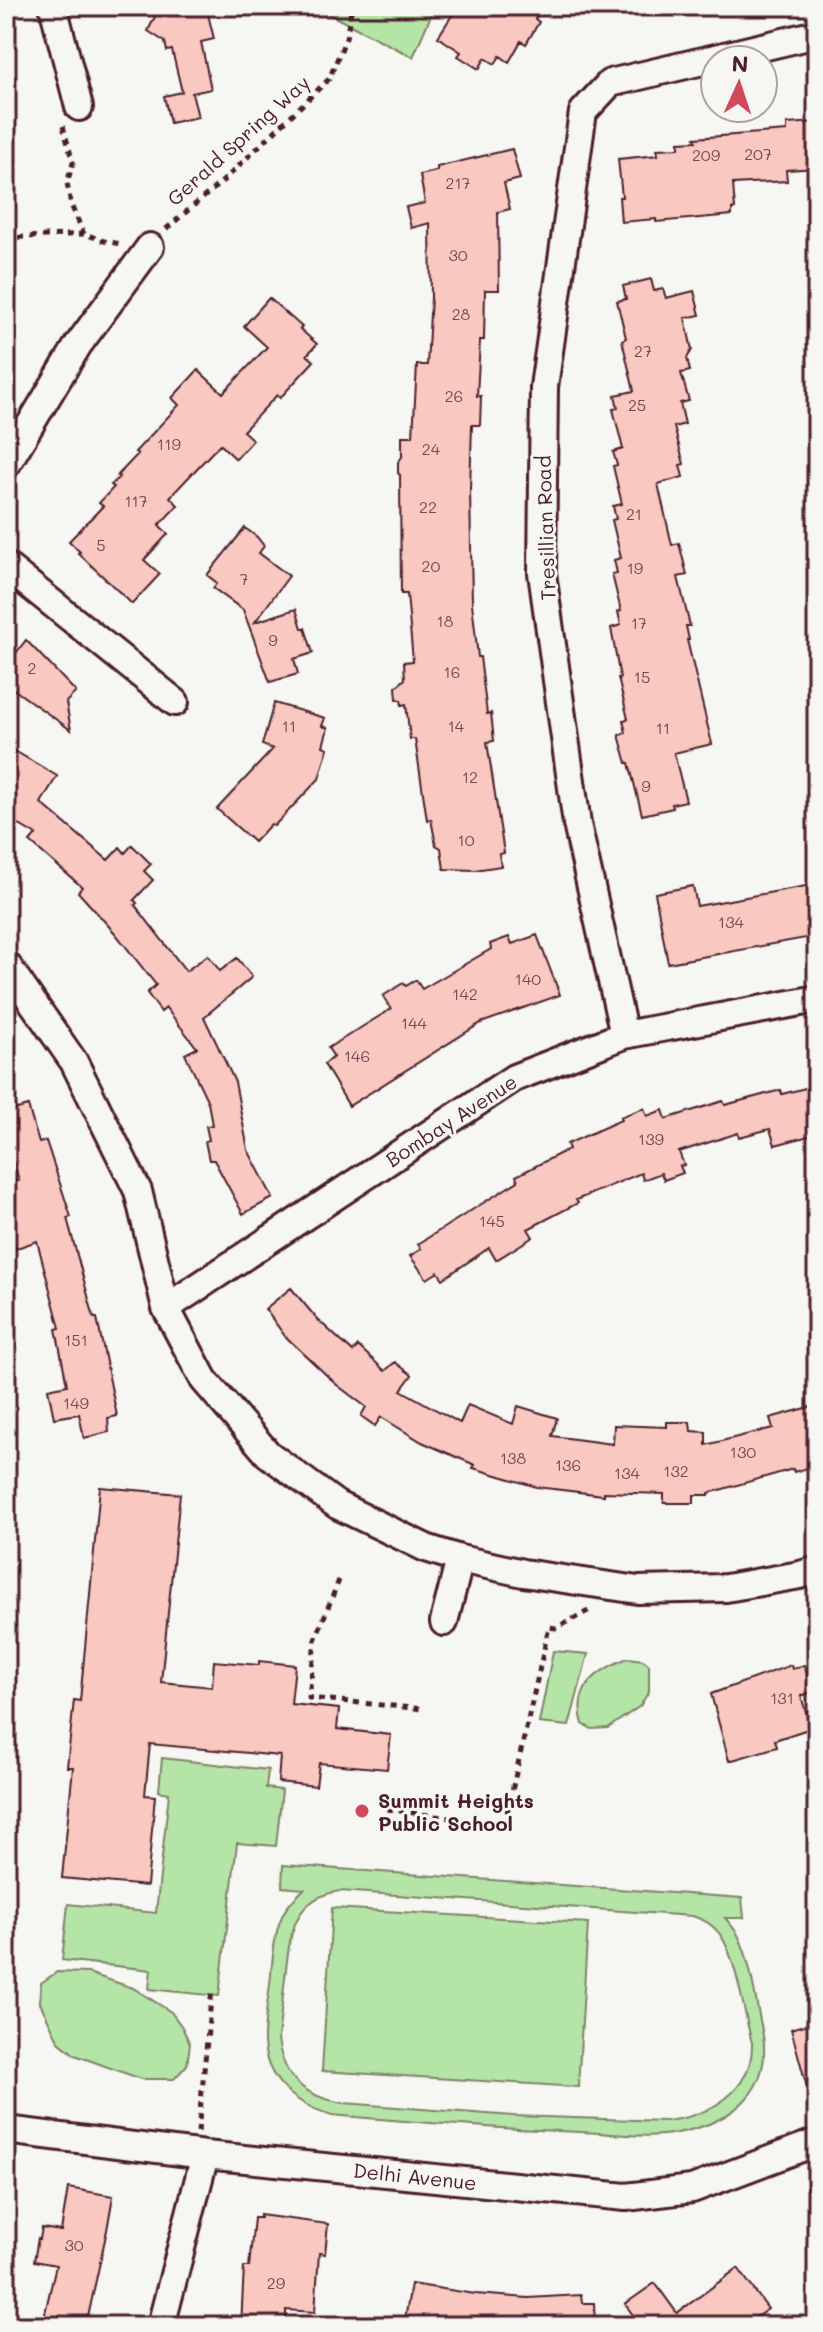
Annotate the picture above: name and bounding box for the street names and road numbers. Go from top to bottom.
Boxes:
street label: Gerald Spring Way [161,69,315,211]
street label: Tresillian Road [529,455,561,601]
street label: Bombay Avenue [380,1068,522,1172]
street label: Delhi Avenue [352,2157,478,2195]

